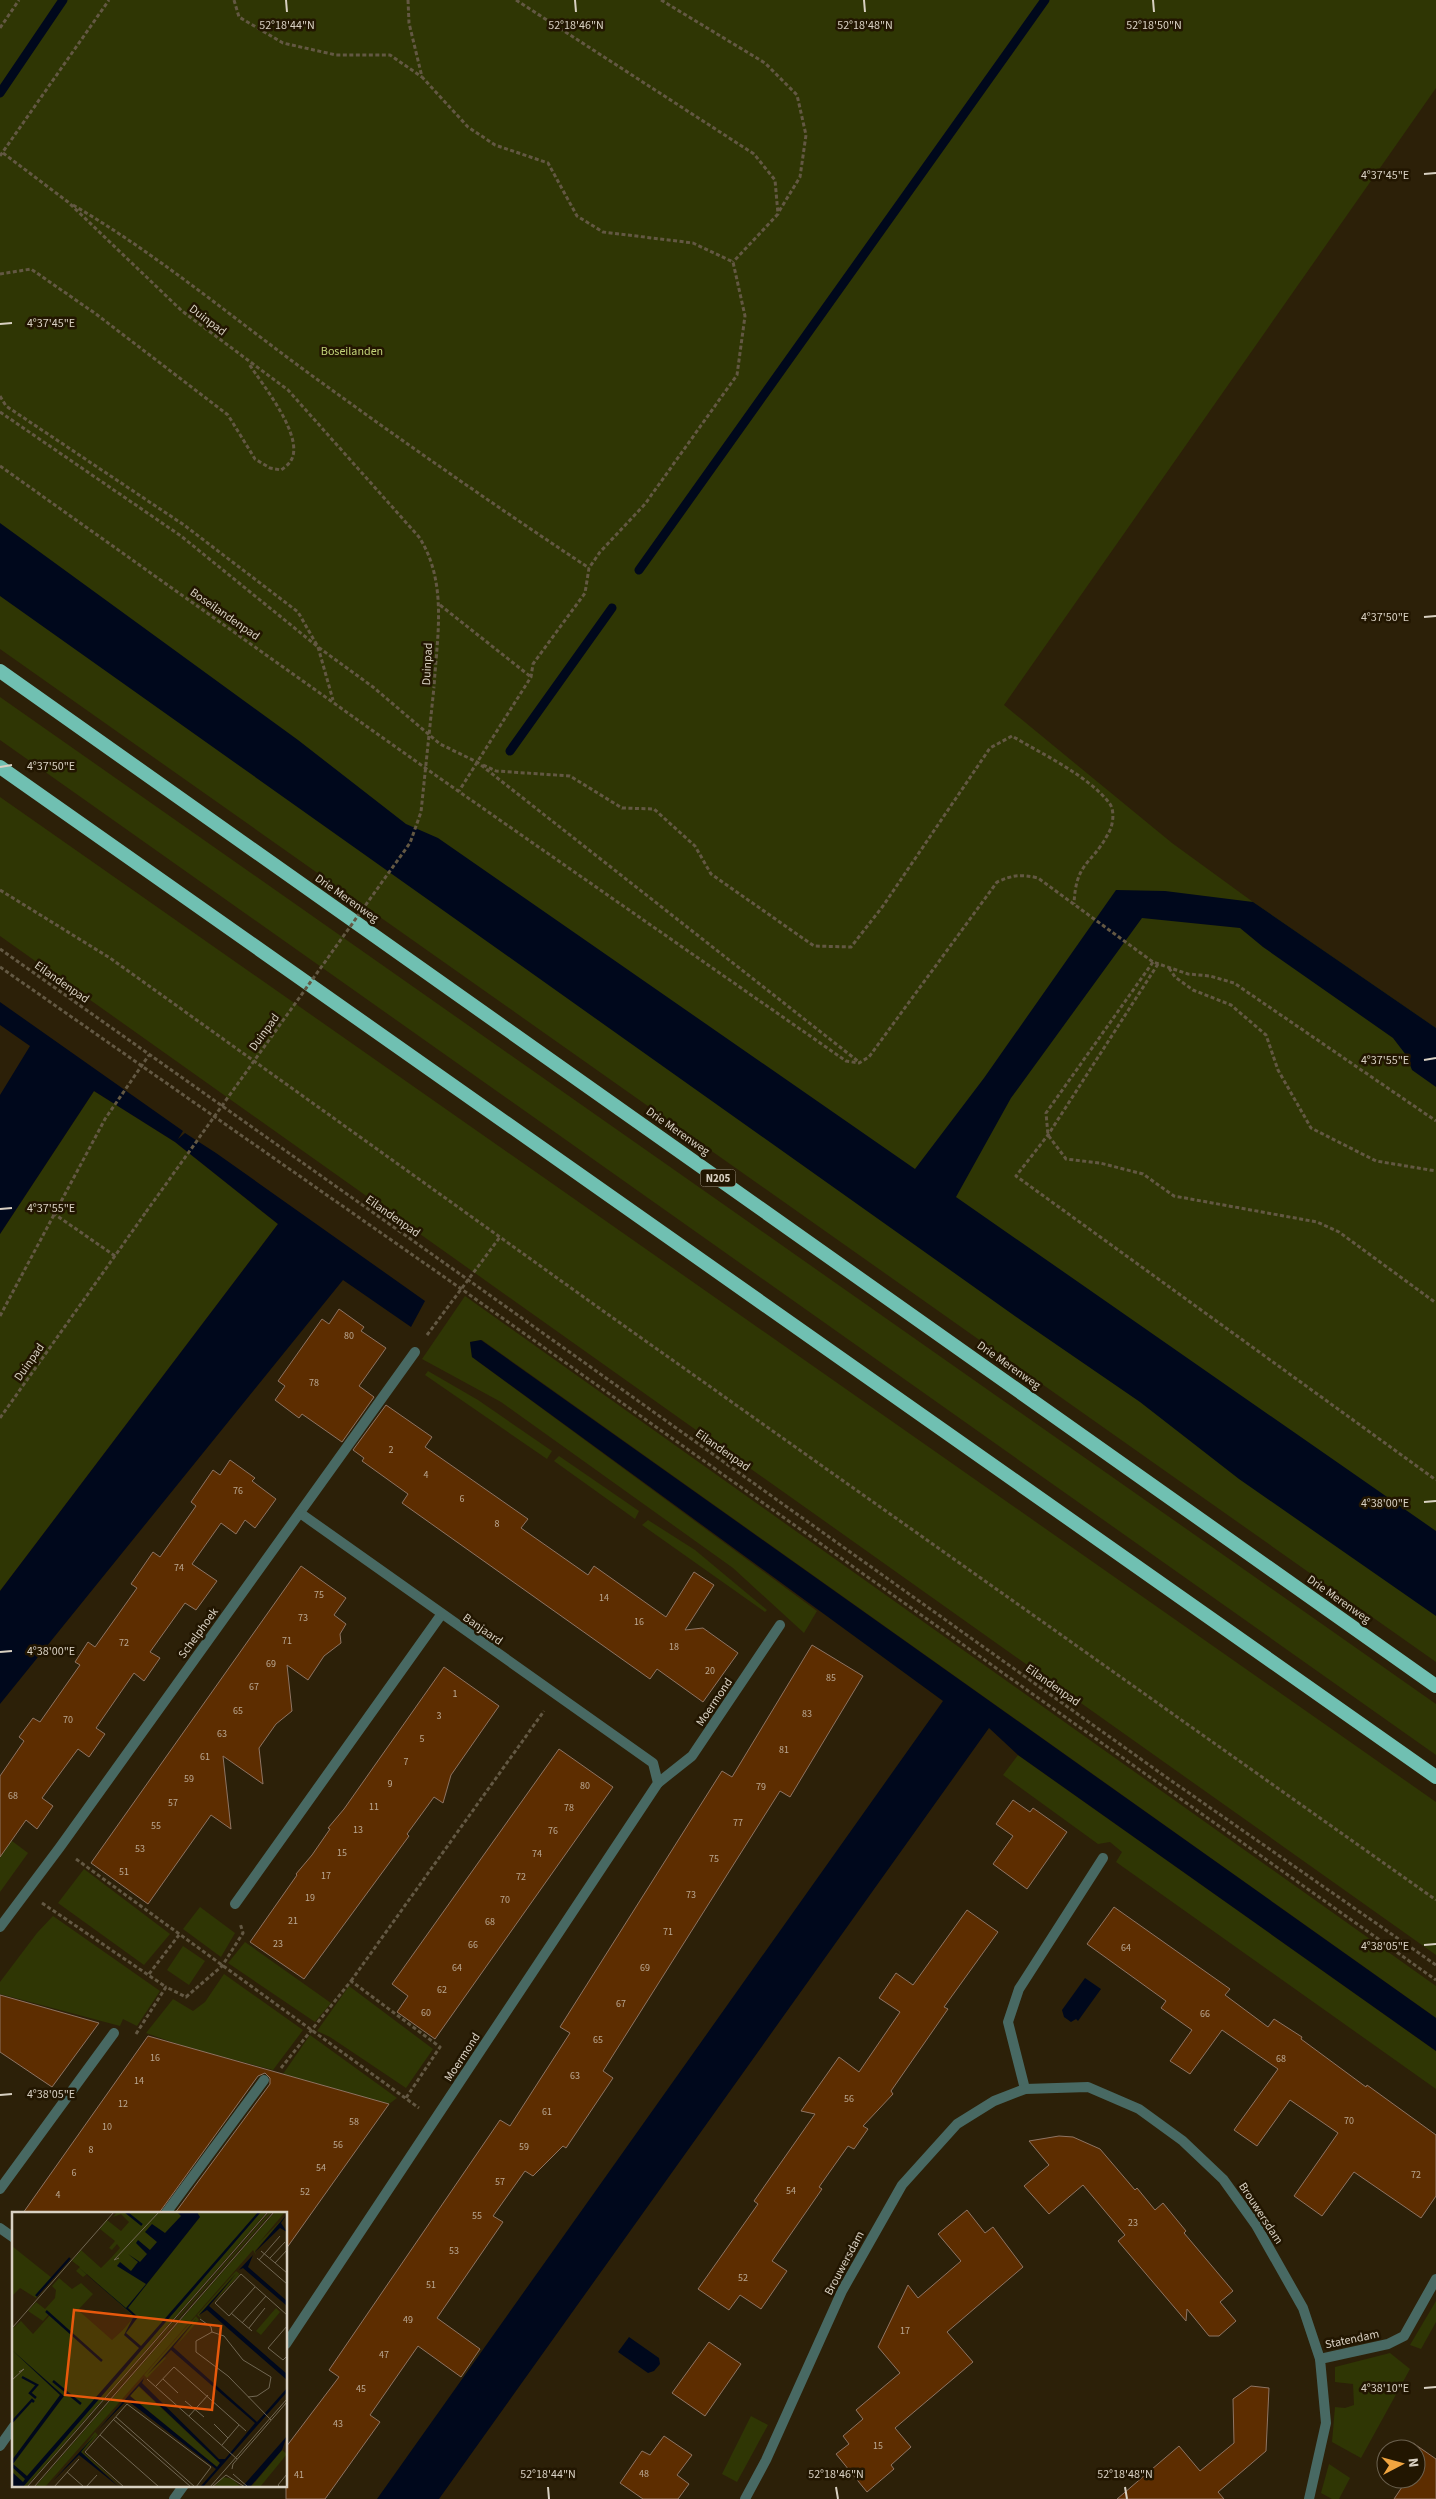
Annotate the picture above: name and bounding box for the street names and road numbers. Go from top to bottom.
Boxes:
street label: Duinpad [186,301,230,340]
street label: Boseilandenpad [186,584,263,645]
street label: Duinpad [418,642,437,686]
street label: Drie Merenweg [311,870,382,927]
street label: Eilandenpad [31,957,93,1008]
street label: Duinpad [245,1010,284,1055]
street label: Drie Merenweg [642,1103,713,1160]
road number: N205 [700,1170,736,1186]
street label: Eilandenpad [362,1191,424,1242]
street label: Drie Merenweg [973,1337,1044,1394]
street label: Duinpad [10,1340,49,1385]
street label: Eilandenpad [692,1425,754,1476]
street label: Drie Merenweg [1303,1571,1374,1628]
street label: Schelphoek [174,1604,223,1662]
street label: Banjaard [459,1609,506,1649]
street label: Eilandenpad [1022,1660,1084,1711]
street label: Moermond [692,1675,737,1730]
street label: Moermond [440,2030,485,2085]
street label: Brouwersdam [1234,2179,1287,2247]
street label: Brouwersdam [820,2228,869,2298]
street label: Statendam [1323,2325,1381,2354]

